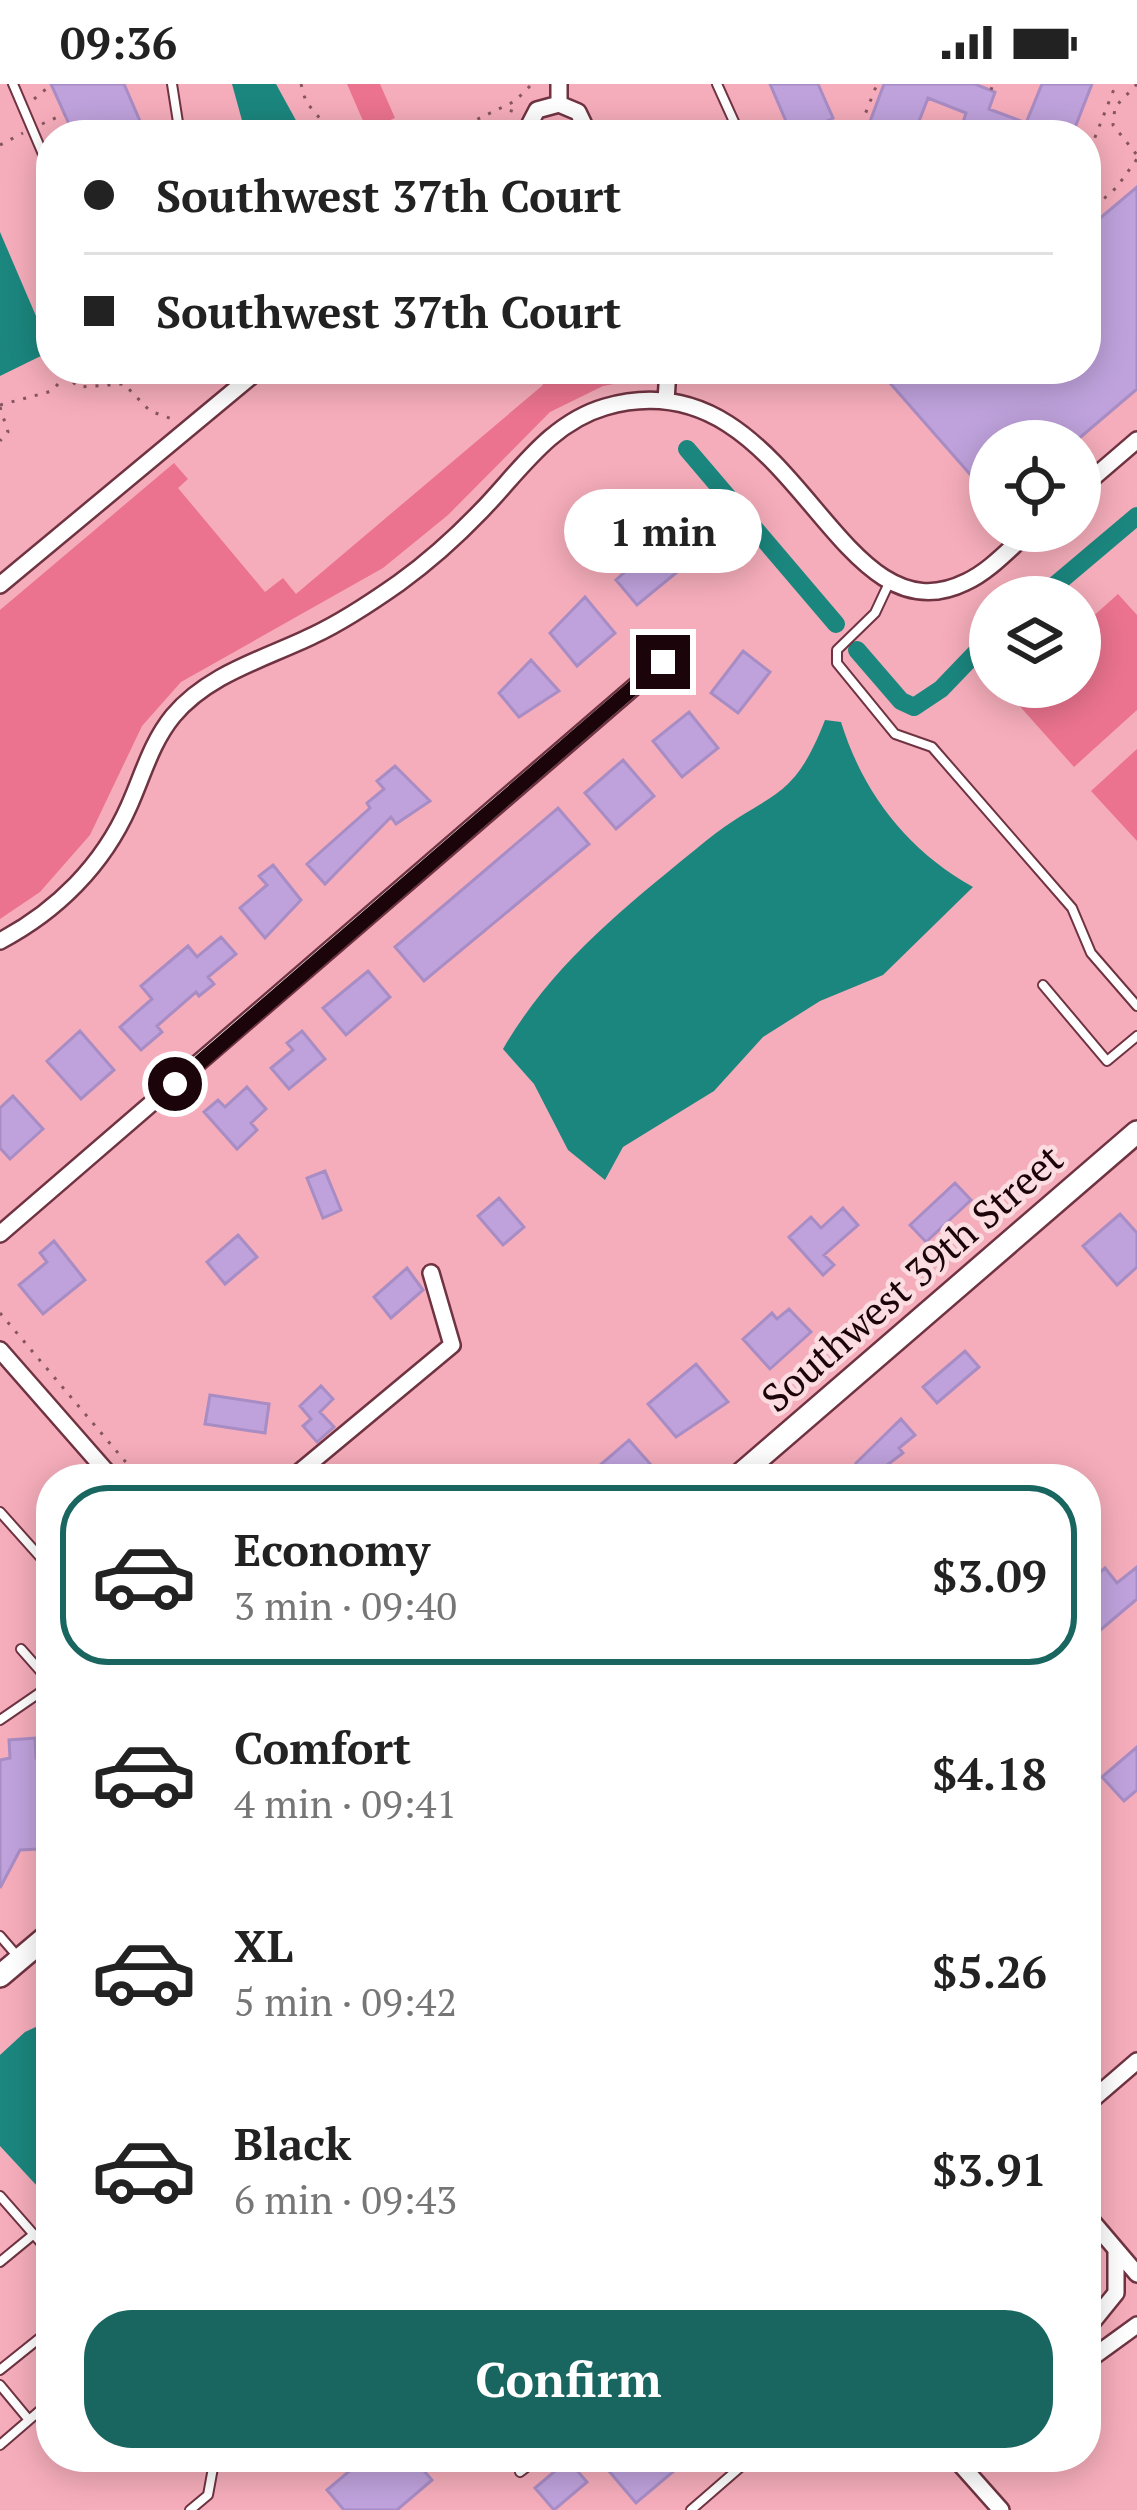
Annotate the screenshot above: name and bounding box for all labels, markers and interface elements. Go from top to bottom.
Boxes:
text: 09:36 [60,12,177,72]
text: Southwest 37th Court [156,165,621,225]
text: Southwest 37th Court [156,281,621,341]
map controls [969,420,1101,708]
button: locate [969,420,1101,552]
callout: 1 min [564,488,762,572]
text: 1 min [610,505,716,557]
button: layers [969,576,1101,708]
route end [636,635,690,689]
route start [148,1057,202,1111]
street label: Southwest 39th Street [750,1132,1073,1423]
text: Economy [234,1519,430,1579]
icon: car [90,1521,198,1629]
text: $3.09 [932,1545,1047,1605]
text: 3 min · 09:40 [234,1579,457,1631]
text: Comfort [234,1717,411,1777]
icon: car [90,1719,198,1827]
text: $4.18 [932,1743,1047,1803]
text: 4 min · 09:41 [234,1777,457,1829]
text: XL [234,1915,293,1975]
icon: car [90,1917,198,2025]
text: $5.26 [932,1941,1047,2001]
text: 5 min · 09:42 [234,1975,457,2027]
text: Black [234,2113,351,2173]
icon: car [90,2115,198,2223]
text: $3.91 [932,2139,1047,2199]
text: 6 min · 09:43 [234,2173,457,2225]
button: Confirm [84,2310,1053,2448]

